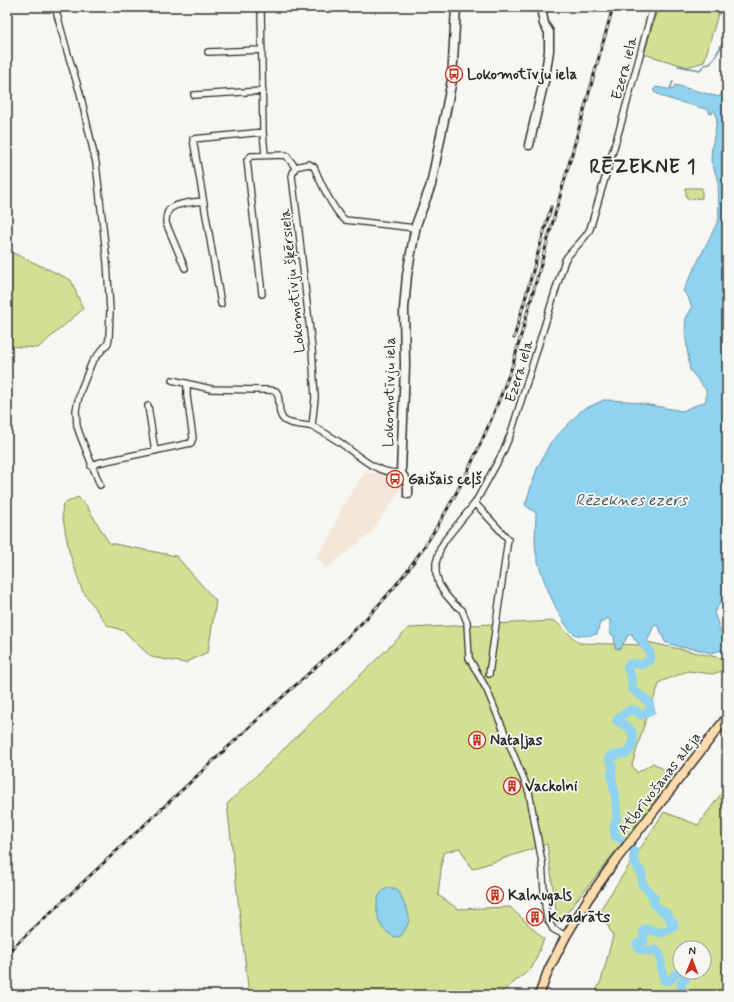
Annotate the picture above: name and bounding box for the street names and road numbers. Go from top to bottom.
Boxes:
street label: Ezera iela [607,33,643,102]
street label: Lokomotīvju šķērsiela [275,207,311,354]
street label: Lokomotīvju iela [379,337,401,447]
street label: Ezera iela [501,337,539,405]
street label: Atbrīvošanas aleja [614,728,706,839]

